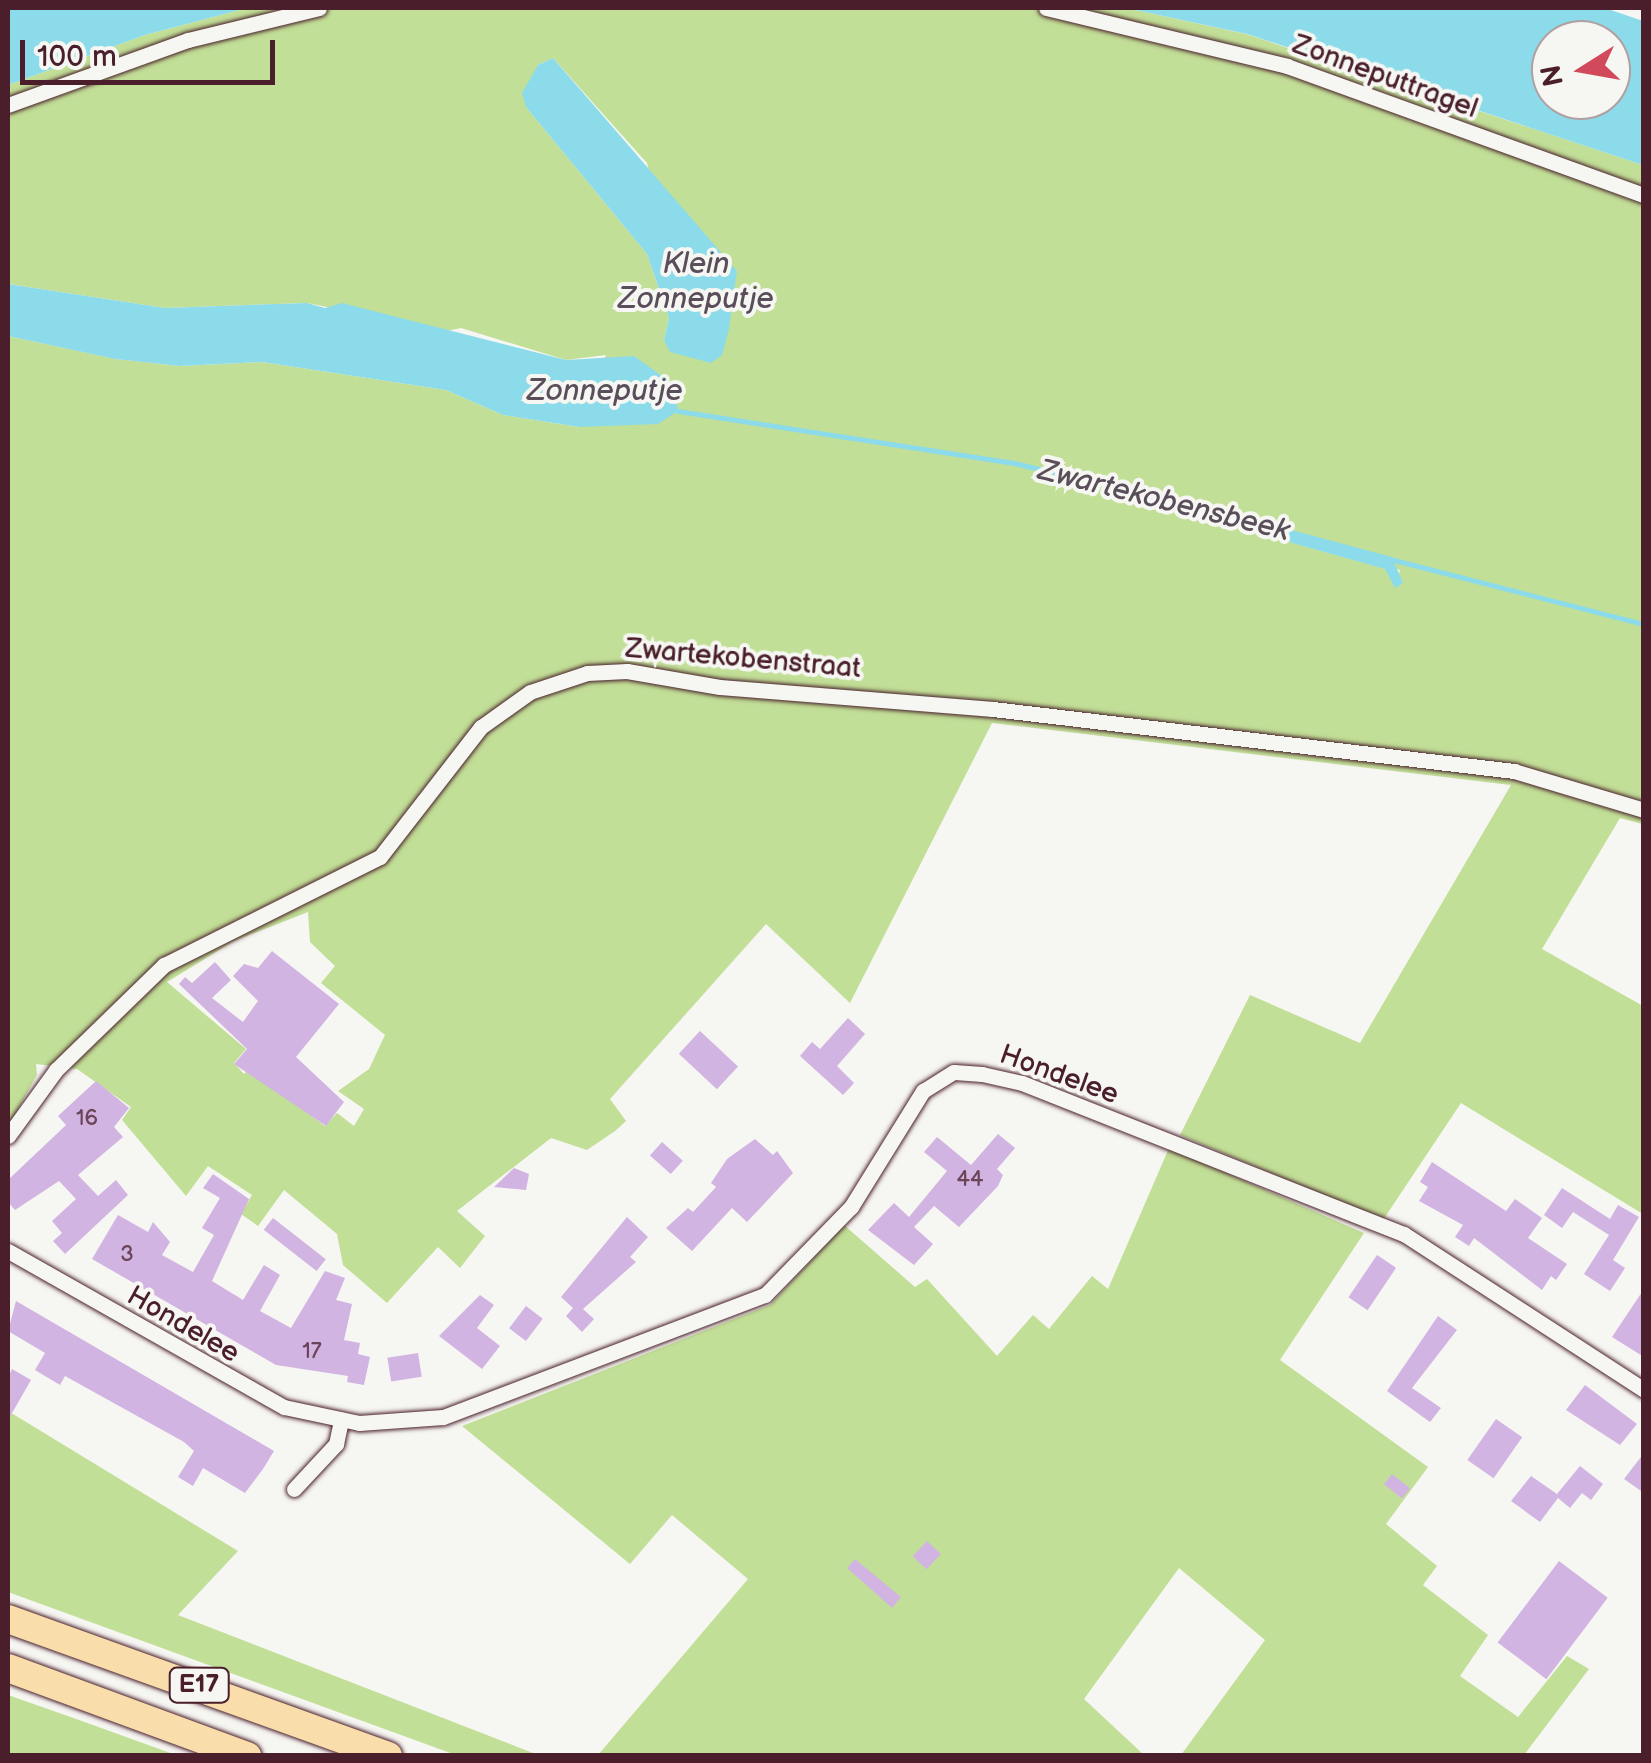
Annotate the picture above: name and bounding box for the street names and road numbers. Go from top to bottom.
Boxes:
street label: Zonneputtragel [1288,28,1482,126]
street label: Zwartekobenstraat [624,632,862,686]
street label: Hondelee [995,1038,1123,1112]
street label: Hondelee [121,1279,245,1371]
road number: E17 [166,1665,232,1705]

